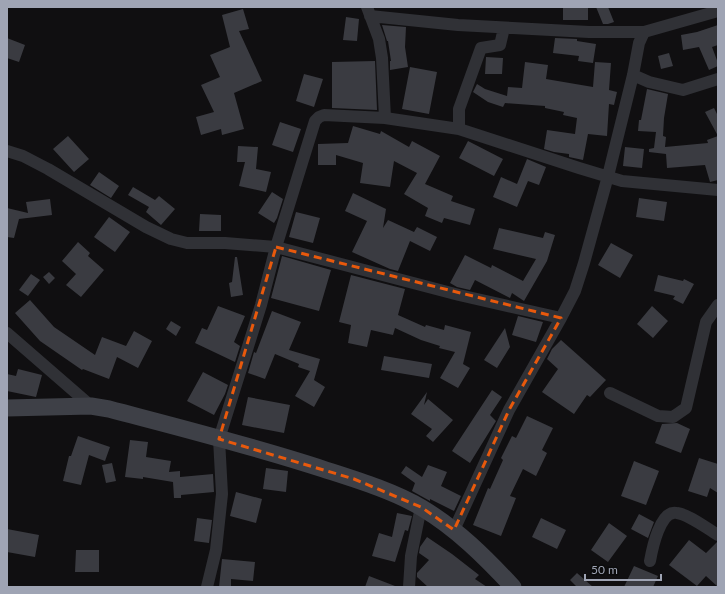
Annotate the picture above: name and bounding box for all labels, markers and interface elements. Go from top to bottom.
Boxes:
scale bar [585,556,661,582]
text: 50 m [591,562,618,577]

